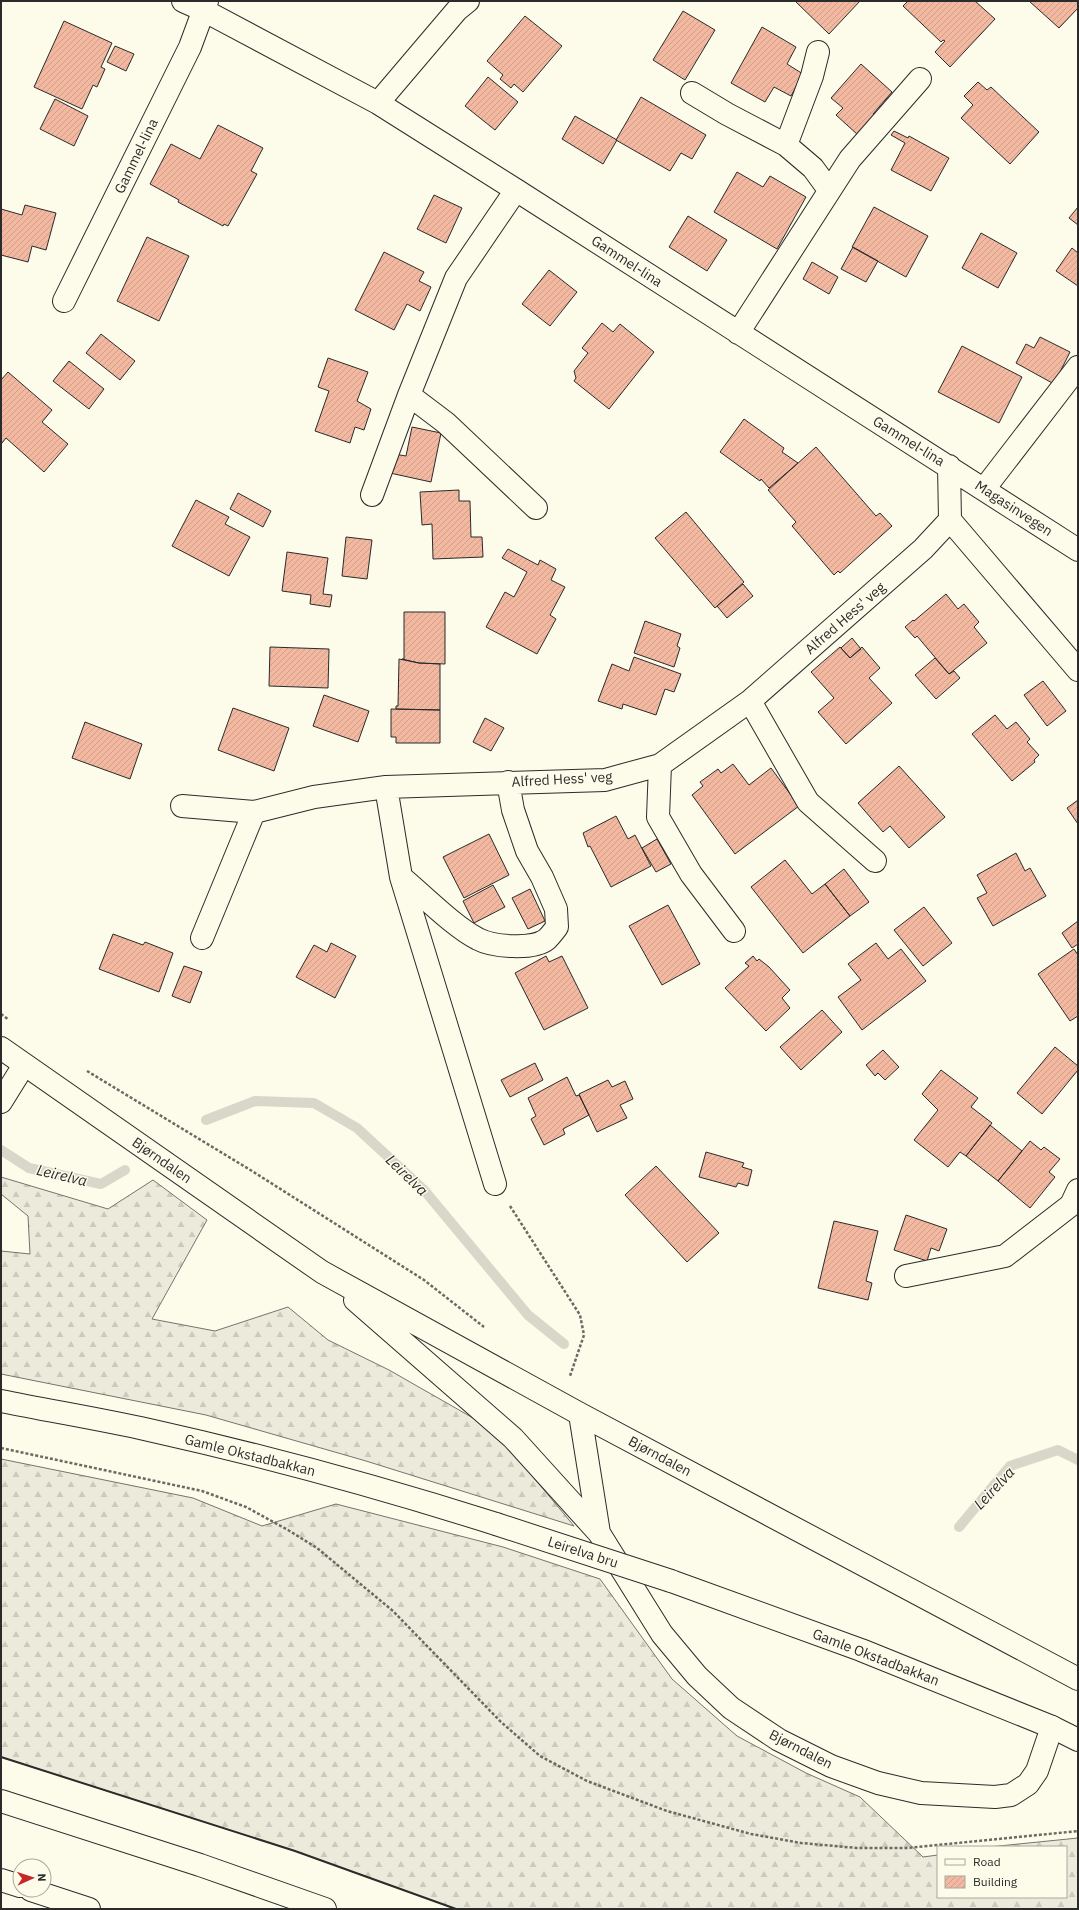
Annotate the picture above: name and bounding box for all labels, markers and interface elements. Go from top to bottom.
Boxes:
street label: Gammel-lina [110,115,162,196]
street label: Gammel-lina [588,231,666,291]
street label: Gammel-lina [870,412,949,470]
street label: Magasinvegen [972,476,1056,540]
street label: Alfred Hess' veg [801,578,889,658]
street label: Alfred Hess' veg [511,767,614,791]
street label: Bjørndalen [129,1133,195,1187]
water label: Leirelva [382,1150,432,1200]
water label: Leirelva [35,1160,89,1190]
street label: Gamle Okstadbakkan [183,1430,317,1480]
street label: Bjørndalen [625,1432,695,1480]
water label: Leirelva [969,1463,1019,1513]
street label: Leirelva bru [545,1532,621,1572]
street label: Gamle Okstadbakkan [810,1625,942,1689]
street label: Bjørndalen [766,1725,836,1773]
legend [937,1846,1067,1898]
text: Road [973,1854,1001,1869]
north arrow [12,1858,52,1898]
text: N [35,1873,49,1882]
text: Building [973,1874,1018,1889]

